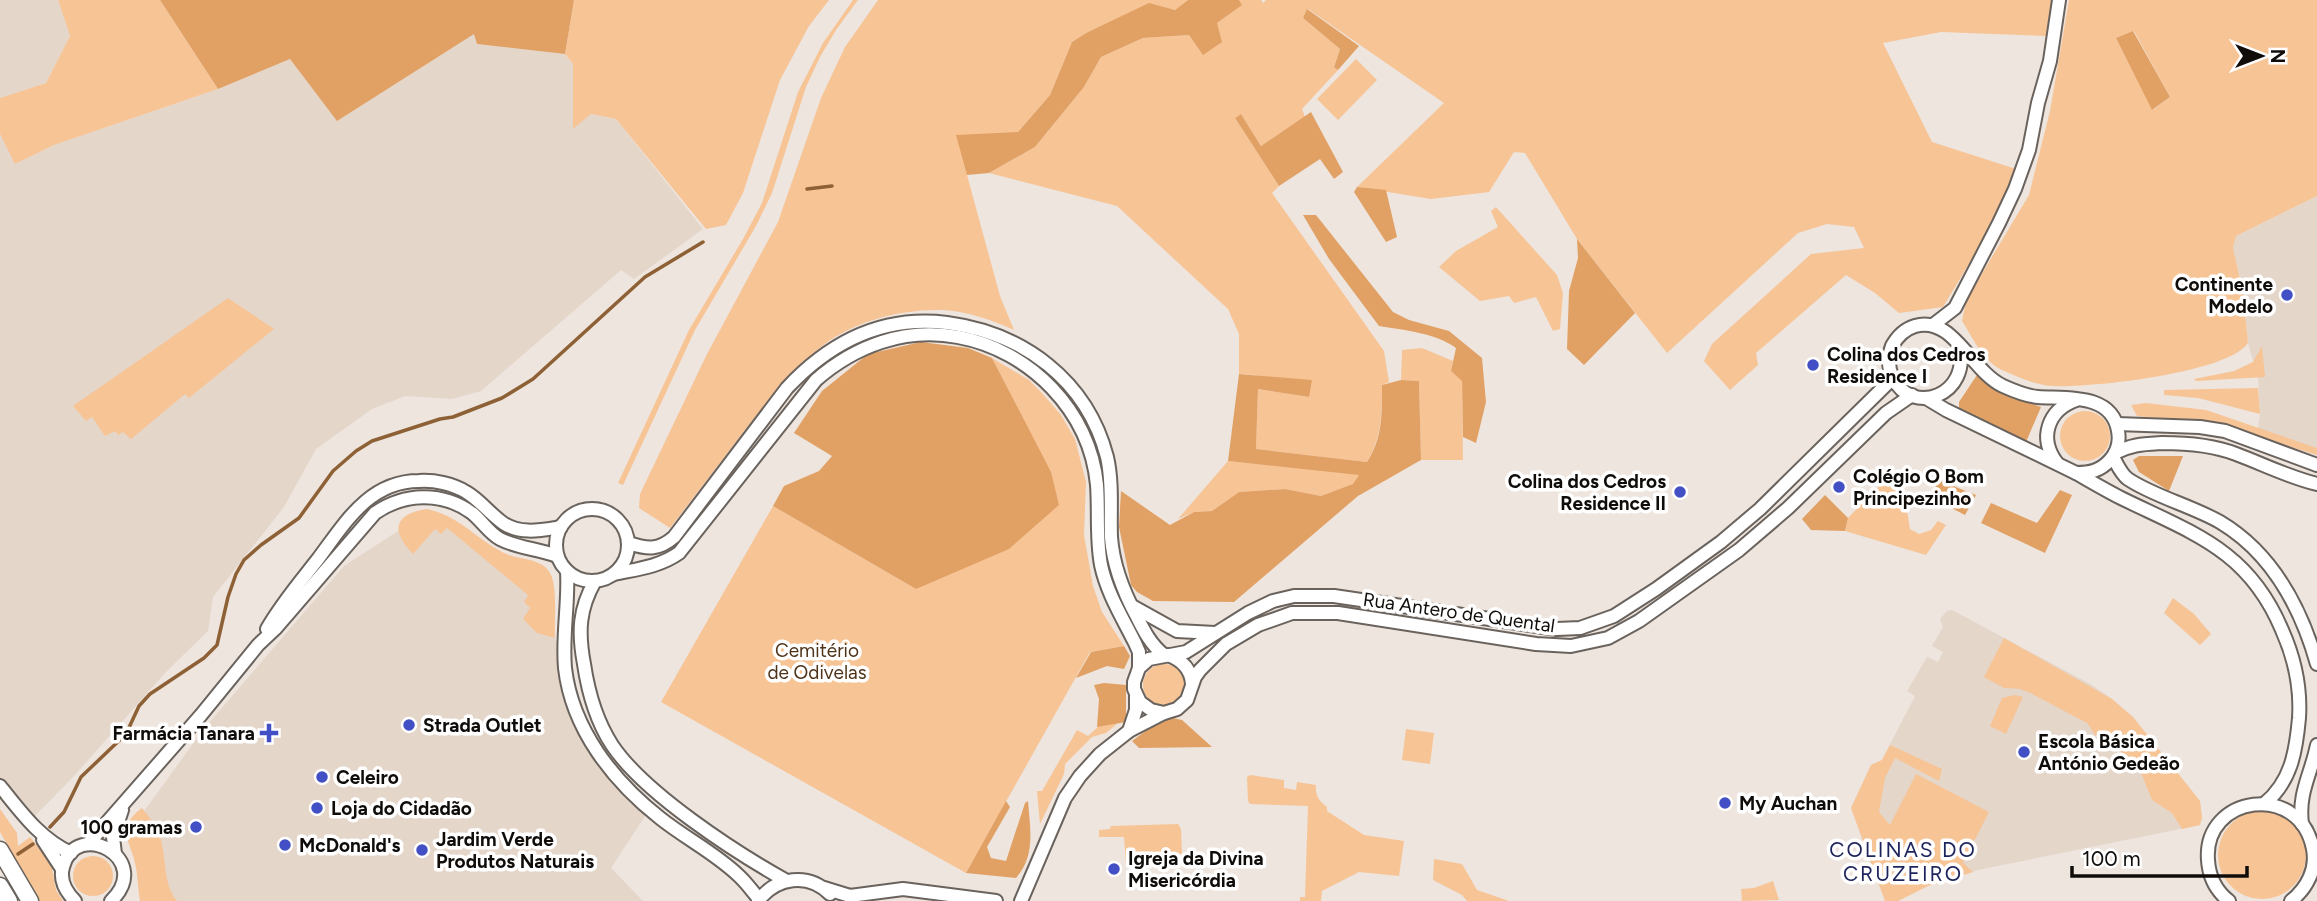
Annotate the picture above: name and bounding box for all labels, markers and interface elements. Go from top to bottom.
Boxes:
north arrow [2226,21,2296,91]
text: N [2266,49,2289,63]
place label: Continente Modelo [2175,273,2273,318]
marker: Continente Modelo [2279,287,2295,303]
place label: Colina dos Cedros Residence I [1827,343,1985,388]
marker: Colina dos Cedros Residence I [1805,357,1821,373]
place label: Colégio O Bom Principezinho [1853,465,1984,510]
place label: Colina dos Cedros Residence II [1508,470,1666,515]
marker: Colégio O Bom Principezinho [1831,479,1847,495]
marker: Colina dos Cedros Residence II [1672,484,1688,500]
street label: Rua Antero de Quental [1361,588,1556,637]
park label: Cemitério de Odivelas [767,639,867,684]
place label: Strada Outlet [423,714,542,737]
marker: Strada Outlet [401,717,417,733]
place label: Farmácia Tanara [112,722,255,745]
marker: Farmácia Tanara [261,725,277,741]
place label: Escola Básica António Gedeão [2038,730,2180,775]
marker: Escola Básica António Gedeão [2016,744,2032,760]
place label: Celeiro [336,766,399,789]
marker: Celeiro [314,769,330,785]
place label: My Auchan [1739,792,1837,815]
marker: My Auchan [1717,795,1733,811]
place label: Loja do Cidadão [331,797,472,820]
marker: Loja do Cidadão [309,800,325,816]
place label: 100 gramas [81,816,182,839]
marker: 100 gramas [188,819,204,835]
place label: Jardim Verde Produtos Naturais [436,828,594,873]
place label: McDonald's [299,834,401,857]
scale bar [2072,834,2247,878]
marker: McDonald's [277,837,293,853]
district label: COLINAS DO CRUZEIRO [1829,837,1977,886]
marker: Jardim Verde Produtos Naturais [414,842,430,858]
text: 100 m [2082,846,2141,871]
place label: Igreja da Divina Misericórdia [1128,847,1264,892]
marker: Igreja da Divina Misericórdia [1106,861,1122,877]

